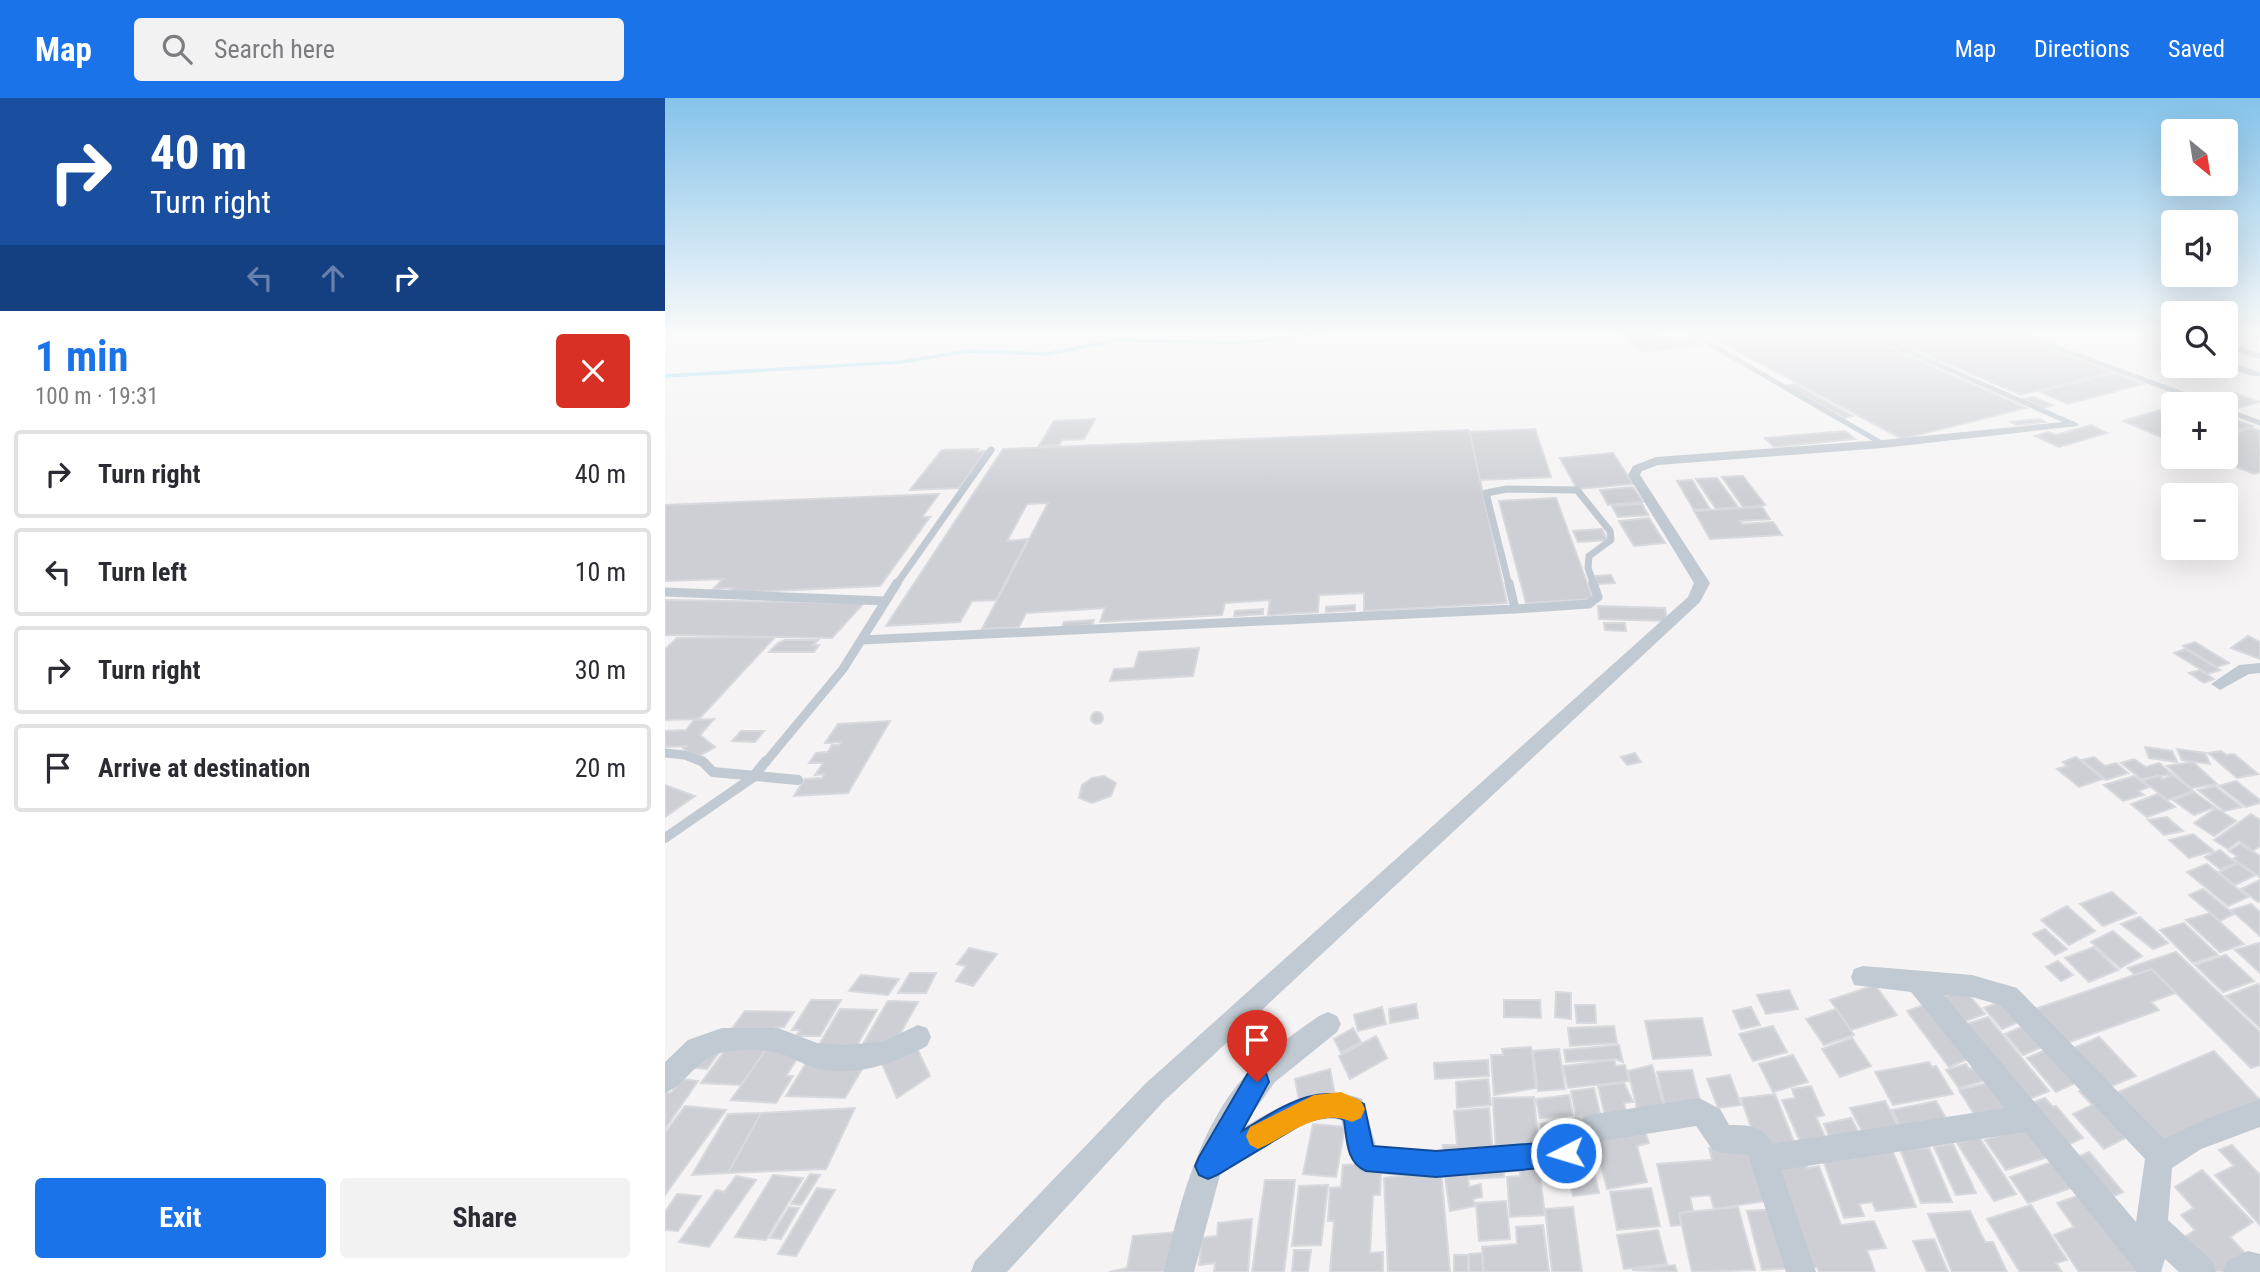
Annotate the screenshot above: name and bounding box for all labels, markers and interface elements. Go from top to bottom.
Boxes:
search box [134,18,624,81]
text: Map [35,30,92,69]
icon: search [158,30,196,68]
text: Search here [214,34,335,64]
text: Map [1955,35,1996,63]
text: Directions [2034,35,2130,63]
text: Saved [2168,35,2225,63]
north arrow [2161,119,2238,196]
map controls [2161,119,2238,560]
text: 40 m [150,124,247,181]
icon: right [35,126,126,217]
text: Turn right [150,183,271,221]
button: sound [2161,210,2238,287]
icon: left [241,259,279,297]
icon: ahead [314,259,352,297]
icon: right [387,259,425,297]
button: search [2161,301,2238,378]
text: 1 min [35,332,128,381]
button: close [556,334,630,408]
text: 100 m · 19:31 [35,383,159,410]
button: + [2161,392,2238,469]
icon: right [39,455,77,493]
text: Turn right [98,459,200,489]
text: 40 m [575,459,626,489]
button: − [2161,483,2238,560]
icon: left [39,553,77,591]
text: Turn left [98,557,187,587]
text: 10 m [575,557,626,587]
icon: right [39,651,77,689]
text: Turn right [98,655,200,685]
text: 30 m [575,655,626,685]
icon: arrive [39,749,77,787]
text: Arrive at destination [98,753,310,783]
text: 20 m [575,753,626,783]
pin [1227,1010,1287,1082]
icon: arrive [1238,1021,1276,1059]
position arrow [1529,1116,1603,1190]
button: Exit [35,1178,326,1258]
button: Share [340,1178,630,1258]

